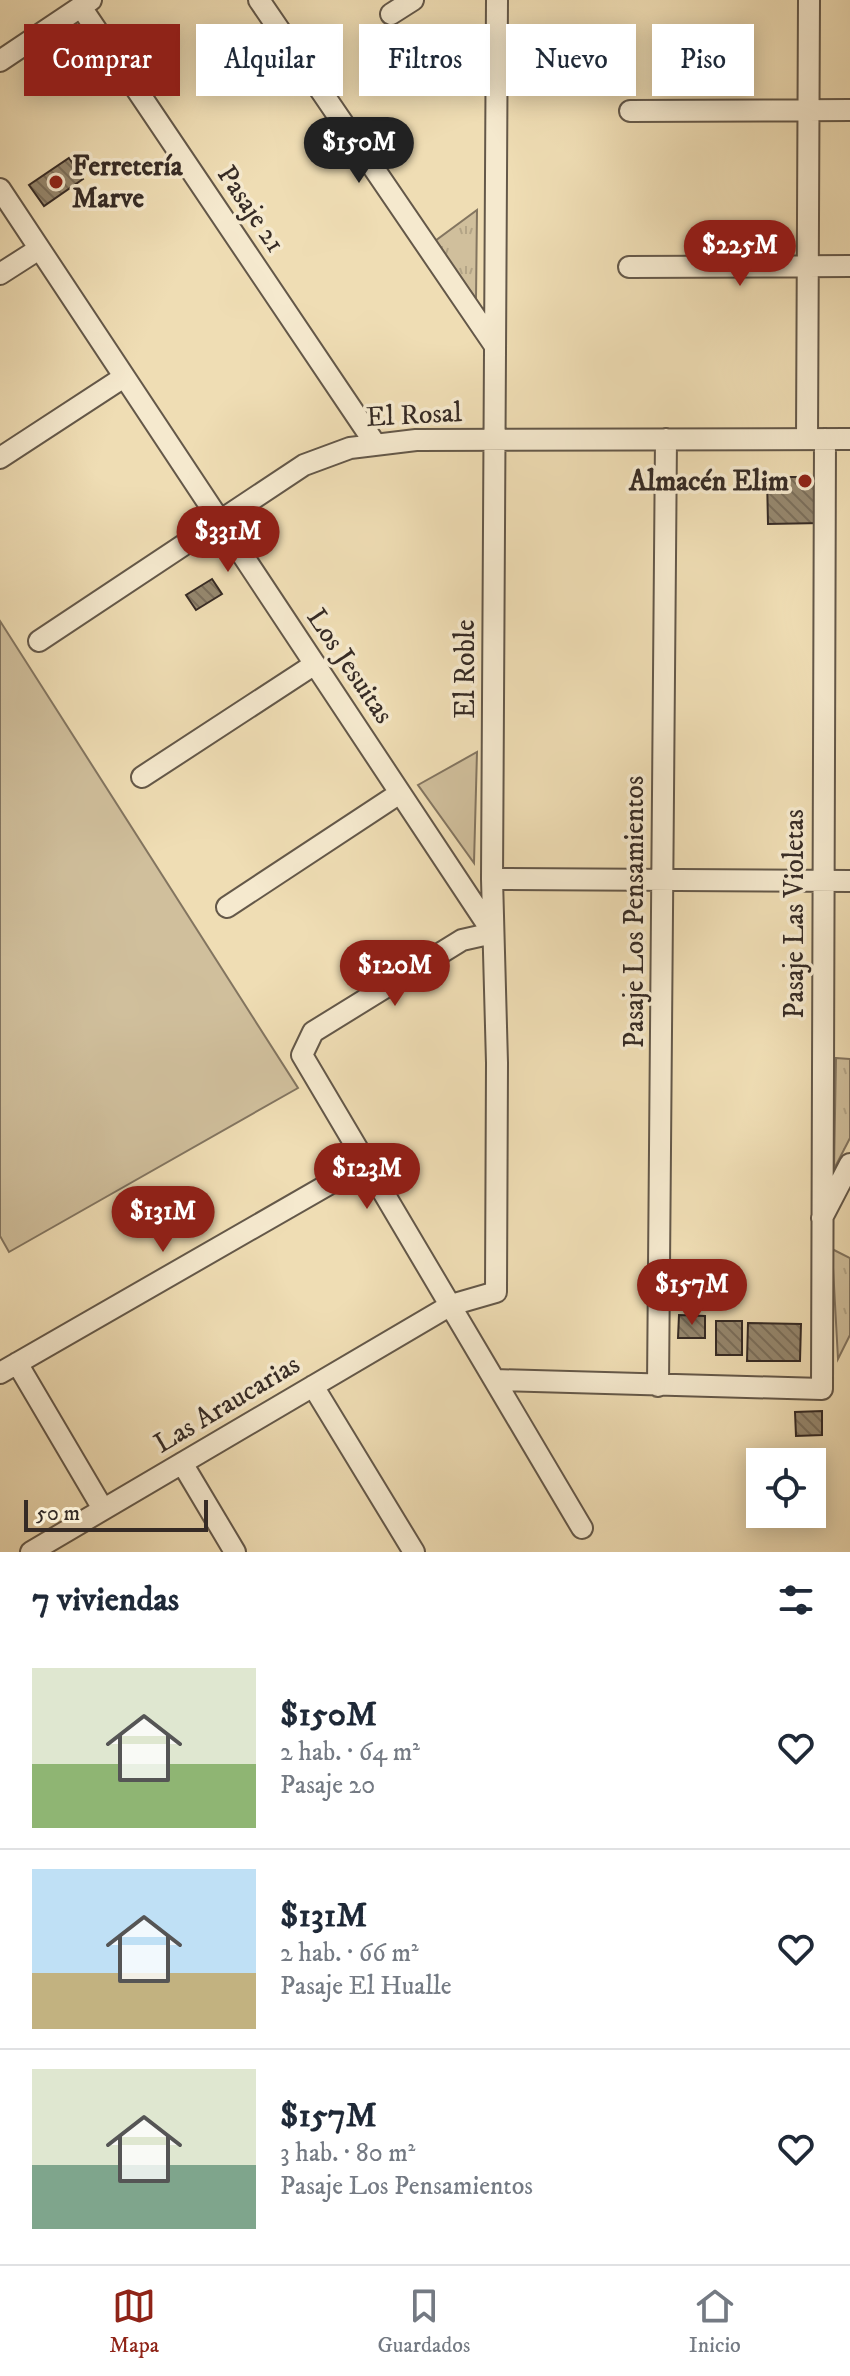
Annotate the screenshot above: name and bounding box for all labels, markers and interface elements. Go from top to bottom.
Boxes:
chip: Comprar [24,24,180,96]
chip: Alquilar [196,24,343,96]
chip: Filtros [359,24,490,96]
chip: Nuevo [506,24,636,96]
chip: Piso [652,24,754,96]
pin: $150M [303,117,415,185]
text: $150M [322,126,396,159]
place label: Ferretería Marve [72,149,184,216]
street label: Pasaje 21 [209,159,293,259]
marker: Ferretería Marve [47,173,65,191]
pin: $225M [684,220,796,288]
text: $225M [702,229,778,262]
street label: El Rosal [365,395,463,435]
place label: Almacén Elim [628,464,789,499]
marker: Almacén Elim [796,472,814,490]
pin: $331M [172,506,284,574]
text: $331M [195,515,261,548]
street label: Los Jesuitas [299,602,401,730]
street label: El Roble [448,619,483,719]
street label: Pasaje Los Pensamientos [617,776,652,1048]
street label: Pasaje Las Violetas [777,809,812,1019]
pin: $120M [339,940,451,1008]
text: $120M [358,949,432,982]
pin: $123M [311,1143,423,1211]
text: $123M [332,1152,402,1185]
pin: $131M [107,1186,219,1254]
text: $131M [130,1195,196,1228]
pin: $157M [636,1259,748,1327]
text: $157M [655,1268,729,1301]
street label: Las Araucarias [148,1347,306,1461]
map controls [746,1448,826,1528]
button: locate [746,1448,826,1528]
scale bar [24,1496,208,1532]
text: 50 m [36,1500,80,1527]
icon: filters [774,1578,818,1622]
text: 7 viviendas [32,1579,179,1621]
text: $150M [280,1694,377,1736]
icon: home [96,1700,192,1796]
icon: heart [774,1726,818,1770]
text: 2 hab. · 64 m² [280,1736,420,1769]
text: Pasaje 20 [280,1769,375,1802]
text: $131M [280,1895,367,1937]
icon: home [96,1901,192,1997]
icon: heart [774,1927,818,1971]
text: 2 hab. · 66 m² [280,1937,419,1970]
text: Pasaje El Hualle [280,1970,452,2003]
text: $157M [280,2095,377,2137]
icon: home [96,2101,192,2197]
icon: heart [774,2127,818,2171]
text: 3 hab. · 80 m² [280,2137,415,2170]
text: Pasaje Los Pensamientos [280,2170,533,2203]
tab: Mapa [109,2284,159,2359]
tab: Guardados [377,2284,470,2359]
tab: Inicio [689,2284,741,2359]

